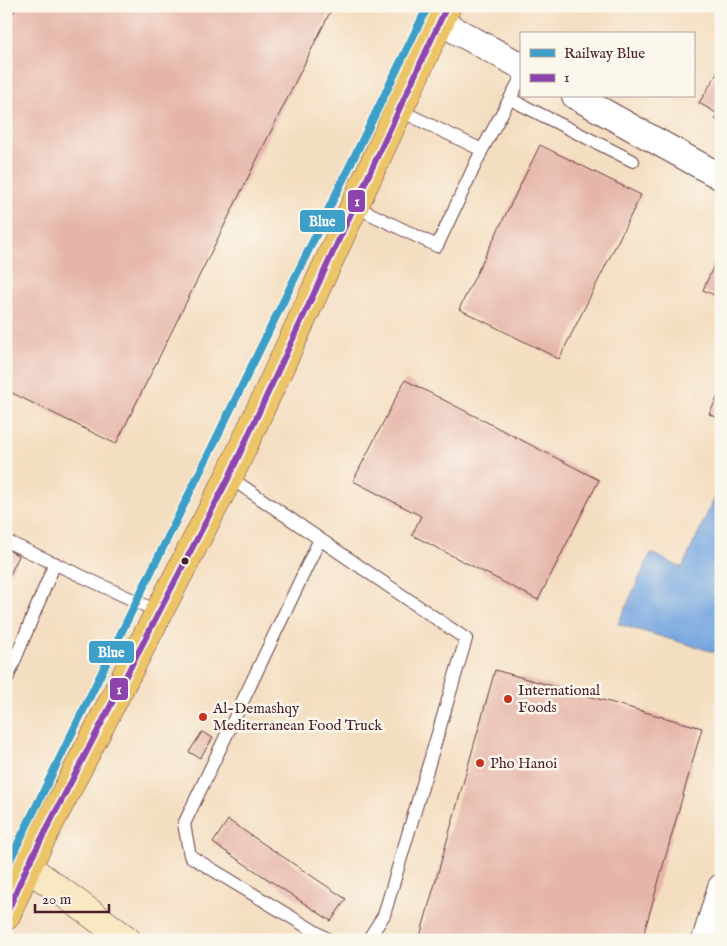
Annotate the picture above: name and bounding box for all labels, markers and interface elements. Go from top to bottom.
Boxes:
legend [520,32,694,98]
text: Railway Blue [564,44,645,63]
text: 1 [564,68,570,87]
line badge: 1 [347,189,366,213]
text: 1 [354,193,360,211]
line badge: Blue [299,209,346,233]
text: Blue [309,213,336,231]
unlabelled marker [180,556,190,566]
line badge: Blue [88,640,135,664]
text: Blue [98,644,125,662]
line badge: 1 [109,677,129,701]
text: 1 [116,681,122,699]
place label: International Foods [518,681,601,717]
marker: International Foods [502,693,514,705]
place label: Al-Demashqy Mediterranean Food Truck [212,699,383,735]
marker: Al-Demashqy Mediterranean Food Truck [197,711,209,723]
place label: Pho Hanoi [490,754,557,773]
marker: Pho Hanoi [474,757,486,769]
scale bar [35,881,109,913]
text: 20 m [42,890,72,909]

